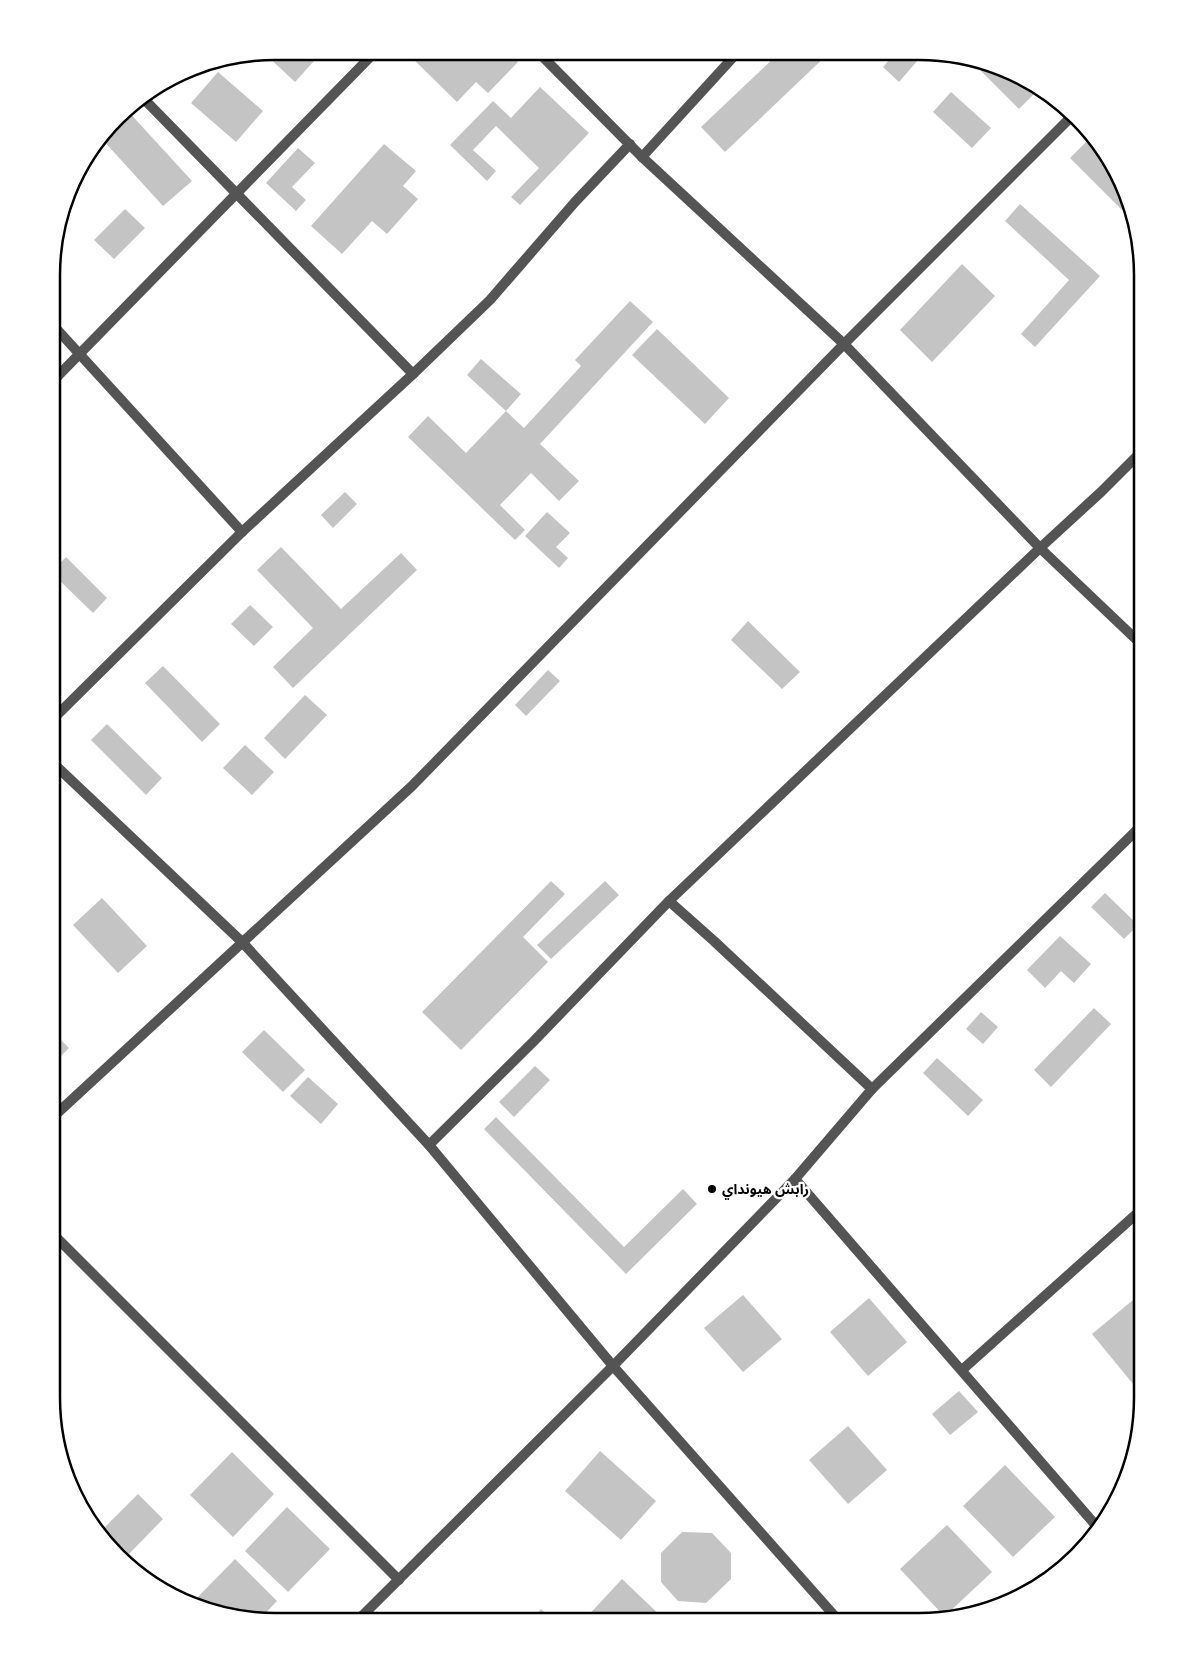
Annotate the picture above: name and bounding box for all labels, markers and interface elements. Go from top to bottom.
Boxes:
place label: رابش هيونداي [722,1180,809,1200]
marker: رابش هيونداي [706,1183,718,1195]

